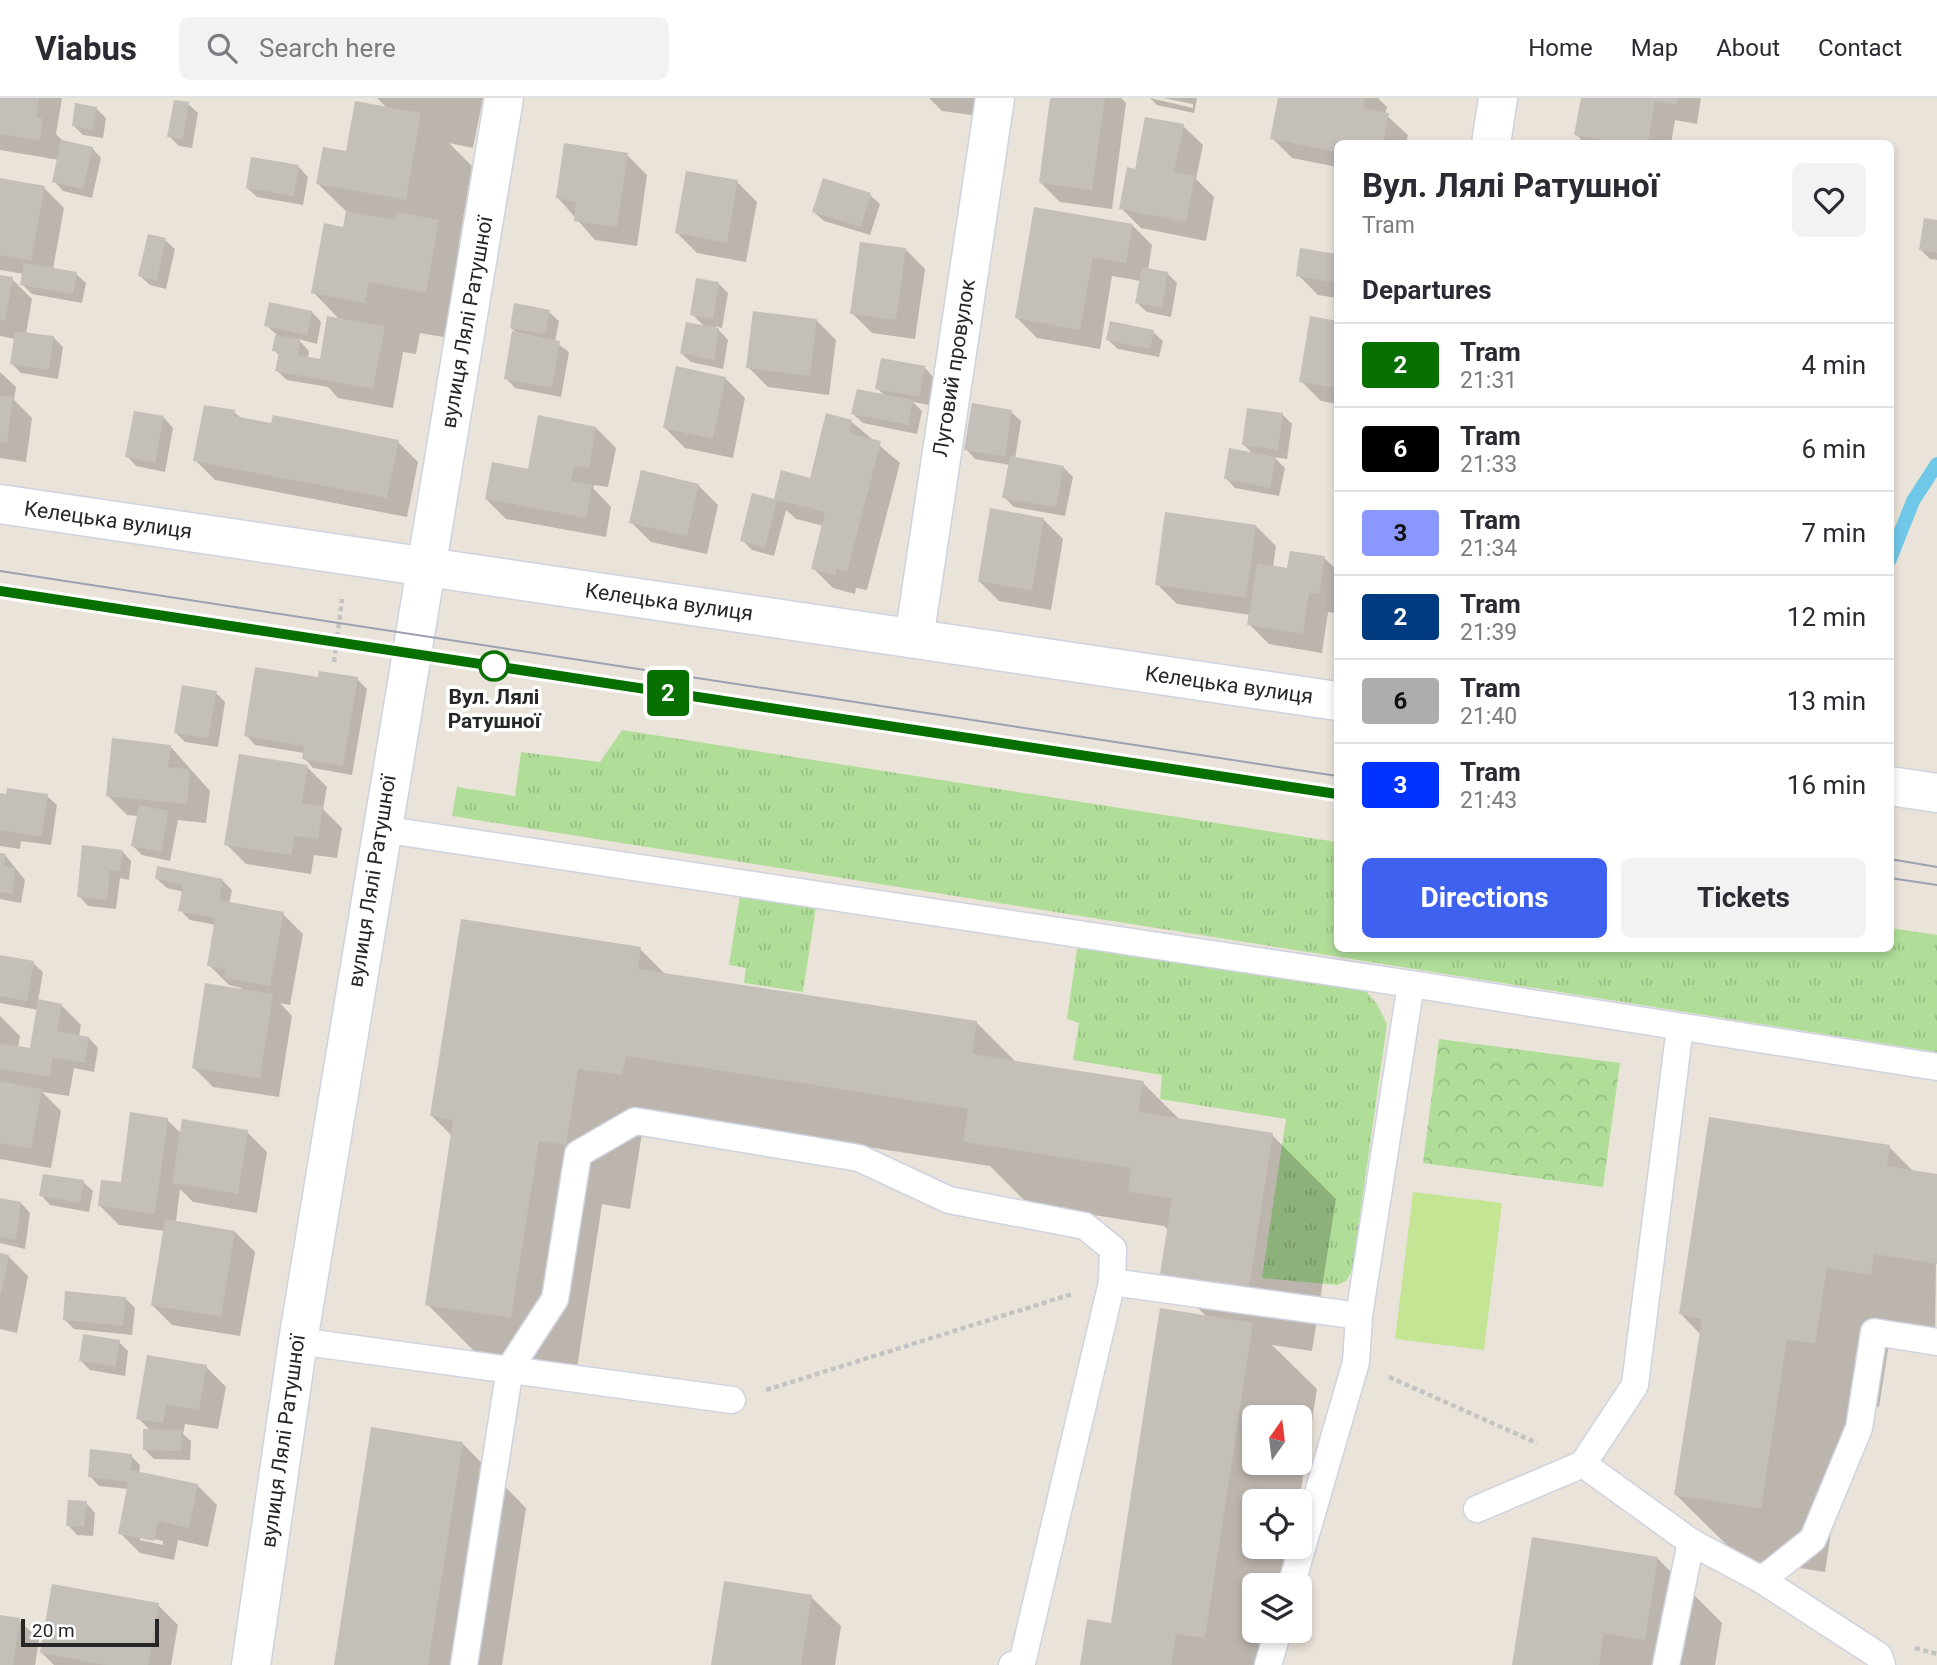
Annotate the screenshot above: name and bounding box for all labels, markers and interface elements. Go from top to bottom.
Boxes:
search box [179,17,669,80]
text: Viabus [35,29,137,68]
icon: search [203,29,241,67]
text: Search here [259,33,396,63]
text: Home [1528,34,1593,62]
text: Map [1631,34,1678,62]
text: About [1716,34,1780,62]
text: Contact [1818,34,1902,62]
button: heart [1792,163,1866,237]
text: Вул. Лялі Ратушної [1362,166,1659,205]
text: Tram [1362,212,1415,239]
street label: вулиця Лялі Ратушної [437,213,498,430]
text: Departures [1362,275,1492,305]
street label: Луговий провулок [928,277,980,459]
text: Tram [1460,337,1521,367]
text: 4 min [1801,350,1866,380]
text: 2 [1394,351,1407,379]
text: 21:31 [1460,367,1517,394]
text: Tram [1460,421,1521,451]
text: 6 min [1801,434,1866,464]
text: 6 [1394,435,1407,463]
text: 21:33 [1460,451,1517,478]
street label: Келецька вулиця [23,496,193,544]
text: Tram [1460,505,1521,535]
text: 7 min [1801,518,1866,548]
text: 3 [1394,519,1407,547]
text: 21:34 [1460,535,1517,562]
street label: Келецька вулиця [584,578,754,626]
text: Tram [1460,589,1521,619]
text: 12 min [1787,602,1866,632]
text: 2 [1394,603,1407,631]
text: 21:39 [1460,619,1517,646]
marker: Вул. Лялі Ратушної [479,651,509,681]
street label: Келецька вулиця [1144,661,1314,709]
line badge: 2 [645,670,691,716]
text: Tram [1460,673,1521,703]
text: 2 [661,679,675,707]
place label: Вул. Лялі Ратушної [448,685,542,733]
text: 13 min [1787,686,1866,716]
text: 6 [1394,687,1407,715]
text: 21:40 [1460,703,1517,730]
text: Tram [1460,757,1521,787]
text: 16 min [1787,770,1866,800]
text: 3 [1394,771,1407,799]
street label: вулиця Лялі Ратушної [343,772,401,989]
text: 21:43 [1460,787,1517,814]
button: Directions [1362,858,1607,938]
button: Tickets [1621,858,1866,938]
street label: вулиця Лялі Ратушної [256,1332,310,1549]
north arrow [1242,1405,1312,1475]
map controls [1242,1405,1312,1643]
button: locate [1242,1489,1312,1559]
button: layers [1242,1573,1312,1643]
scale bar [21,1616,159,1648]
text: 20 m [32,1619,75,1642]

